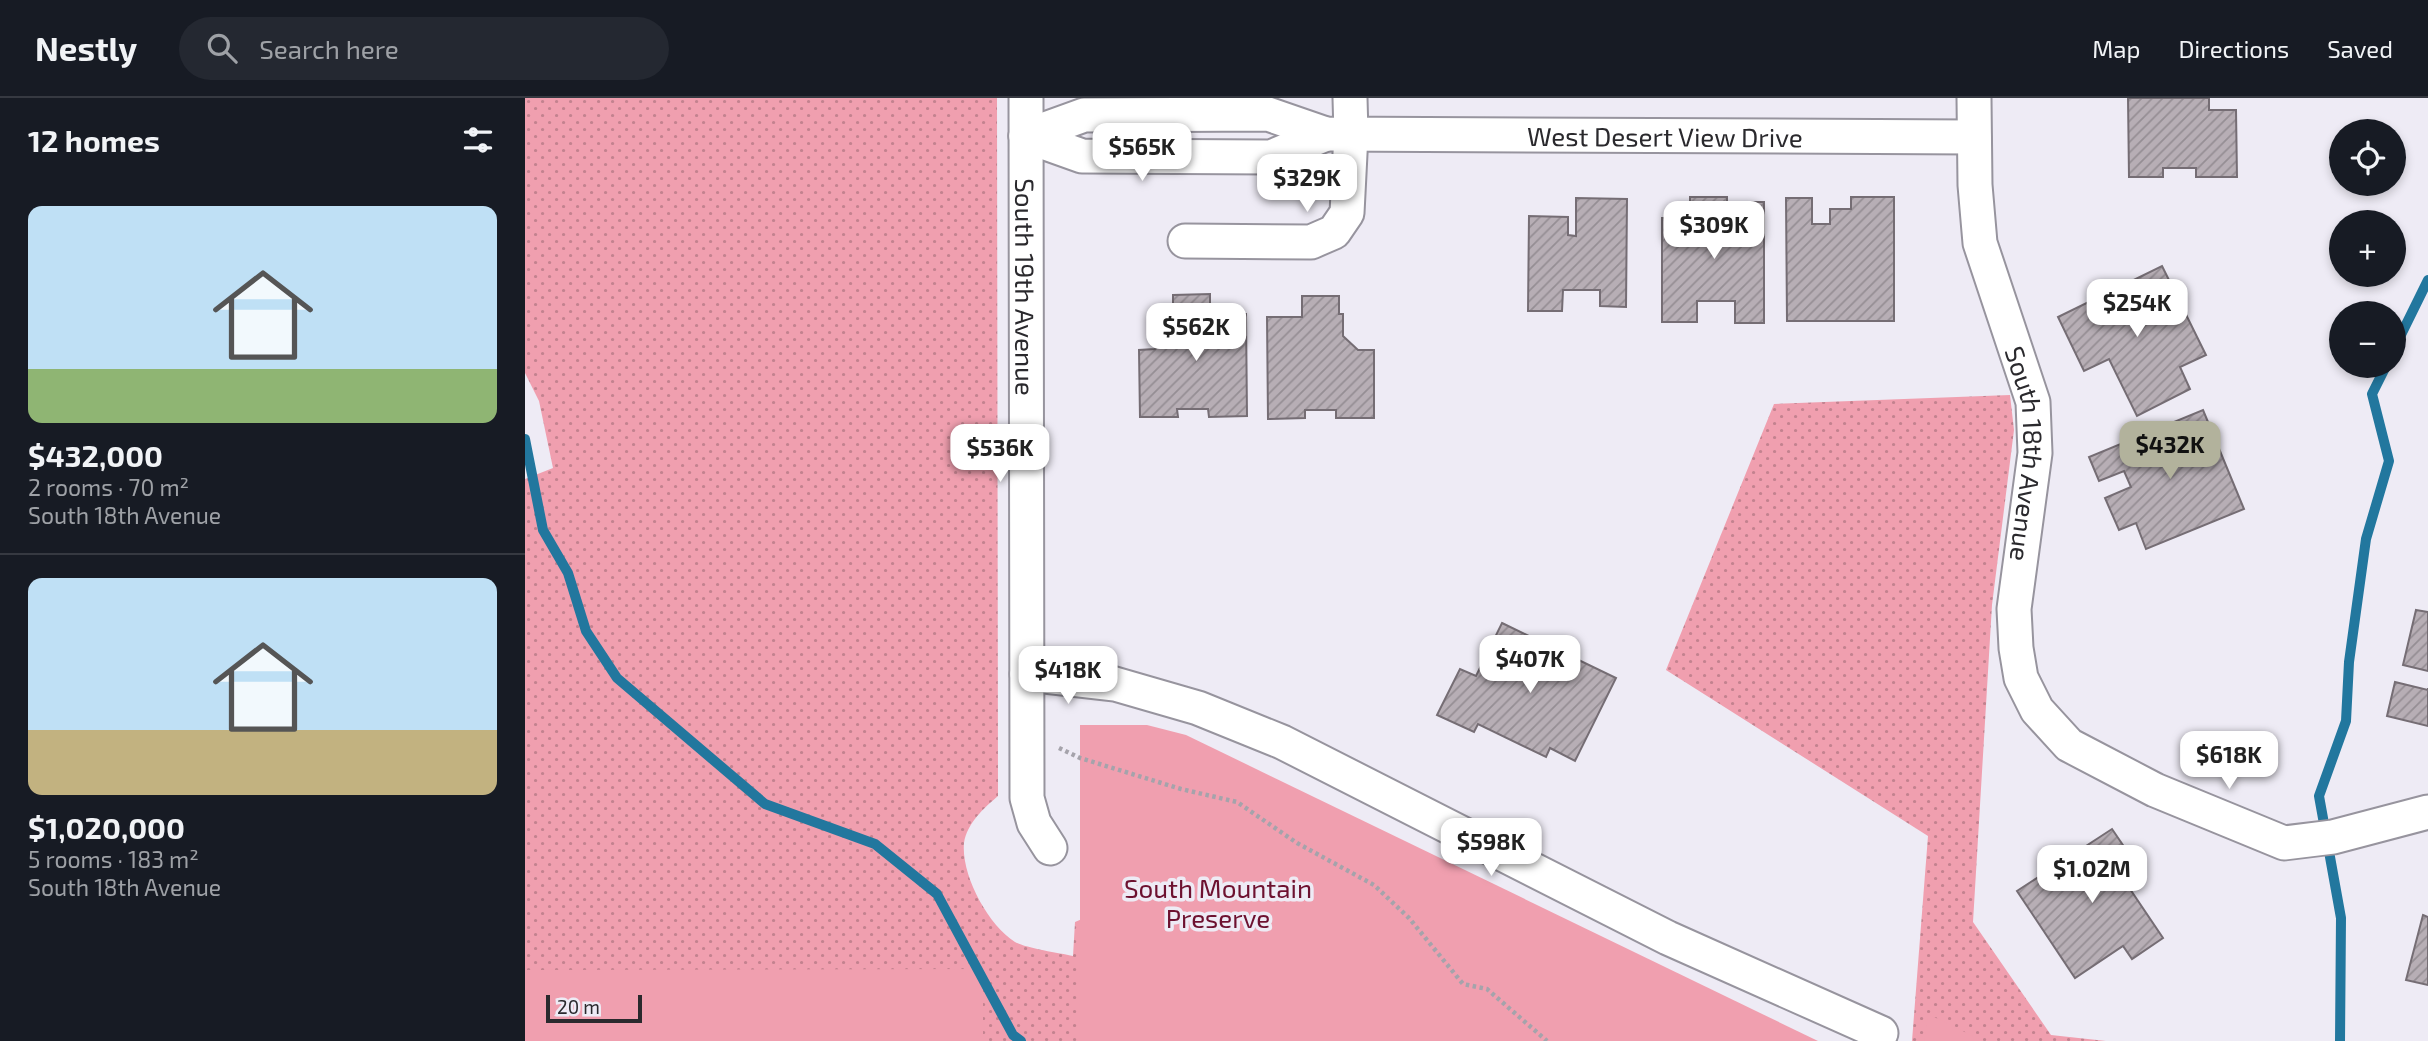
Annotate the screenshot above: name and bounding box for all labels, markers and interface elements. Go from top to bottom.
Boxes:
search box [179,17,669,80]
text: Nestly [35,28,137,68]
icon: search [203,29,241,67]
text: Search here [259,33,399,64]
text: Map [2092,34,2140,63]
text: Directions [2178,34,2289,63]
text: Saved [2327,34,2393,63]
street label: West Desert View Drive [1527,119,1803,152]
map controls [2329,119,2406,378]
button: locate [2329,119,2406,196]
icon: filters [459,121,497,159]
text: 12 homes [28,122,160,158]
pin: $565K [1093,123,1191,183]
text: $565K [1109,132,1175,160]
pin: $329K [1258,155,1356,214]
text: $329K [1273,163,1341,191]
street label: South 19th Avenue [1011,178,1042,396]
pin: $309K [1665,202,1763,261]
text: $309K [1679,210,1749,238]
button: + [2329,210,2406,287]
icon: home [200,252,326,378]
pin: $254K [2088,280,2186,339]
text: $254K [2103,288,2171,316]
button: − [2329,301,2406,378]
pin: $562K [1147,303,1245,363]
text: $562K [1162,312,1230,340]
street label: South 18th Avenue [2000,342,2051,564]
pin: $432K [2121,422,2219,481]
pin: $536K [951,424,1049,484]
text: $432K [2136,430,2204,458]
text: $536K [966,433,1034,461]
text: $432,000 [28,437,163,473]
text: 2 rooms · 70 m² [28,473,189,501]
text: South 18th Avenue [28,501,221,529]
icon: home [200,624,326,750]
pin: $407K [1481,636,1579,695]
text: $407K [1495,644,1565,672]
pin: $418K [1019,646,1117,706]
text: $418K [1035,655,1101,683]
pin: $618K [2180,732,2278,791]
text: $618K [2196,740,2262,768]
text: $1,020,000 [28,809,185,845]
pin: $598K [1442,818,1540,878]
text: $598K [1457,827,1525,855]
text: 5 rooms · 183 m² [28,845,199,873]
pin: $1.02M [2035,846,2149,905]
text: $1.02M [2053,854,2131,882]
park label: South Mountain Preserve [1124,872,1312,933]
text: South 18th Avenue [28,873,221,901]
scale bar [546,992,642,1024]
text: 20 m [557,995,600,1018]

